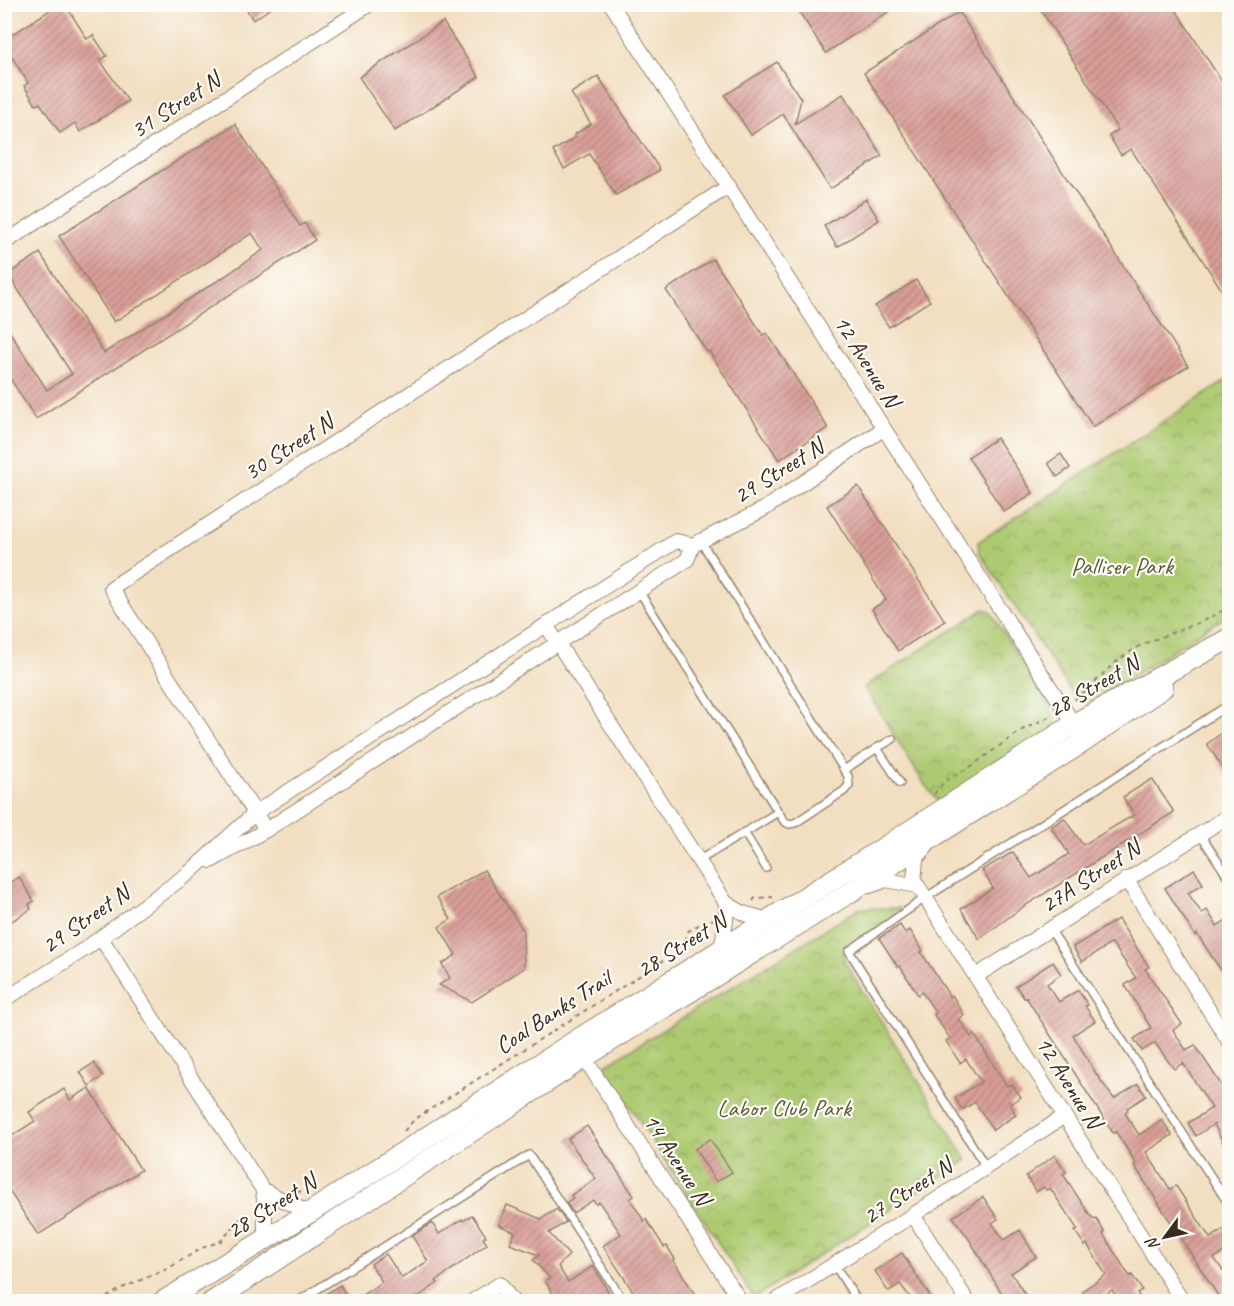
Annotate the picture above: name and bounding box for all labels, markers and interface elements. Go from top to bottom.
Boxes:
street label: 31 Street N [125,63,228,145]
street label: 12 Avenue N [827,309,909,416]
street label: 30 Street N [238,405,341,487]
street label: 29 Street N [728,430,831,510]
park label: Palliser Park [1071,551,1175,581]
street label: 28 Street N [1042,646,1147,724]
street label: 27A Street N [1035,831,1148,919]
street label: 29 Street N [35,876,137,960]
street label: 28 Street N [631,904,734,984]
street label: Coal Banks Trail [489,961,620,1061]
street label: 12 Avenue N [1029,1030,1111,1137]
park label: Labor Club Park [717,1093,853,1123]
street label: 14 Avenue N [636,1108,720,1213]
street label: 27 Street N [857,1149,960,1231]
street label: 28 Street N [221,1165,324,1245]
north arrow [1135,1207,1195,1267]
text: N [1140,1232,1164,1254]

